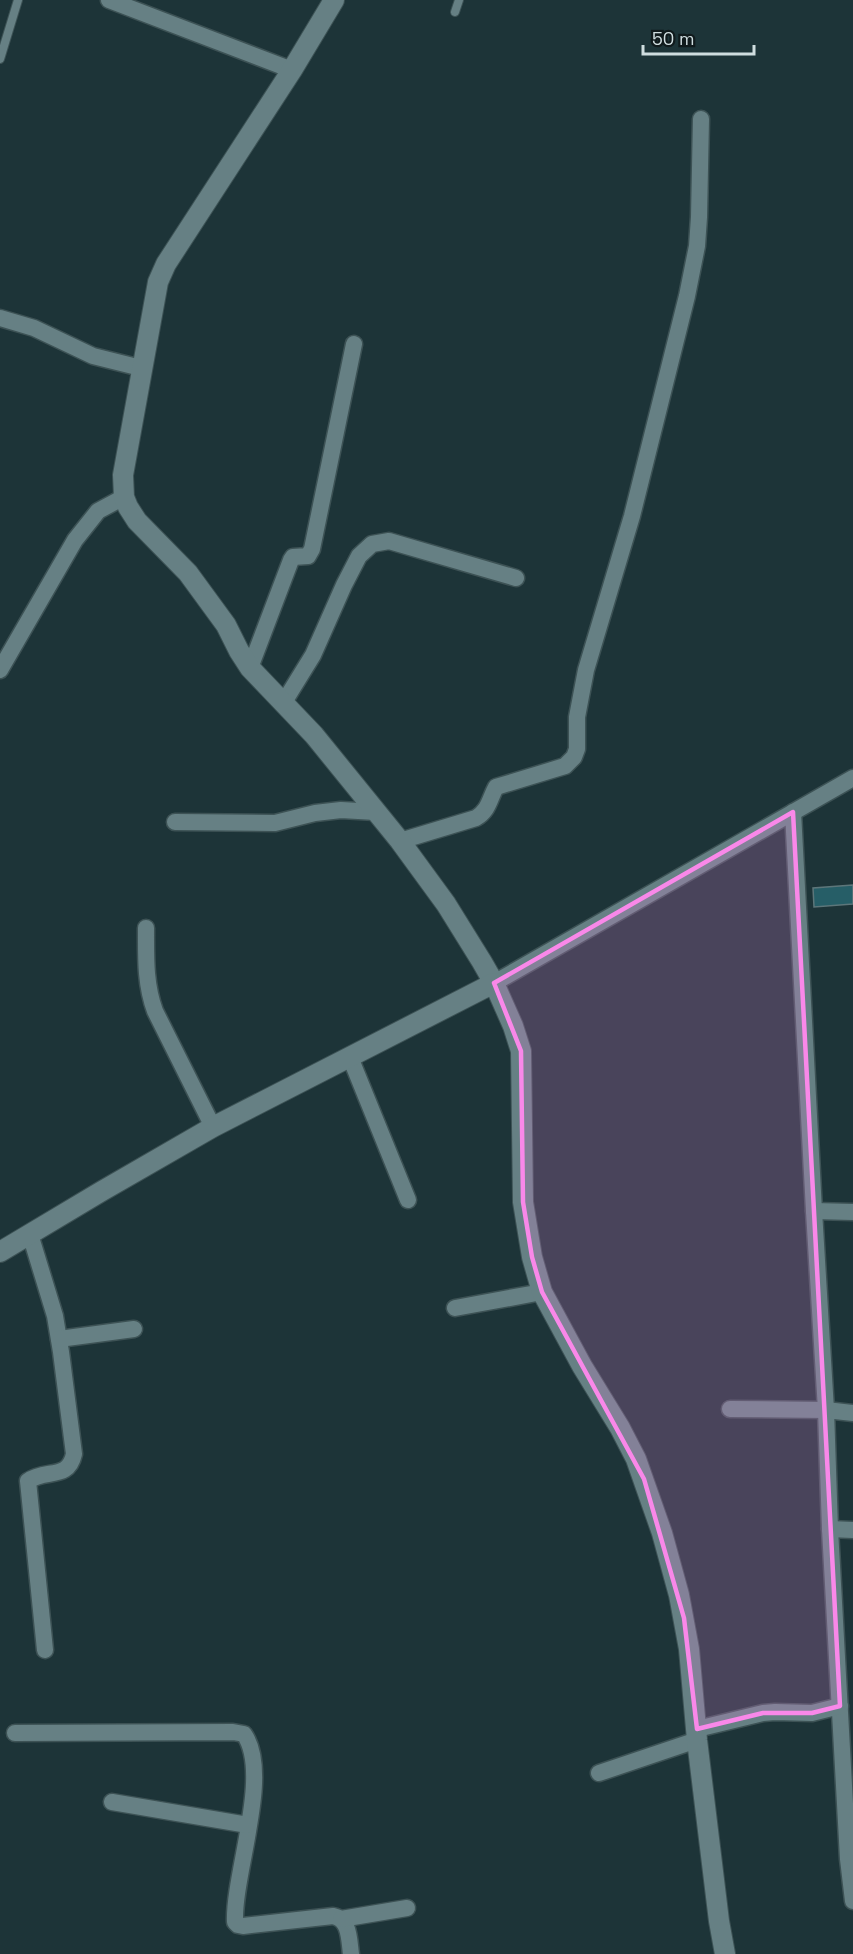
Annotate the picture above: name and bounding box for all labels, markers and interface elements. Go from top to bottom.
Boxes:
scale bar [643,18,754,56]
text: 50 m [652,27,694,50]

